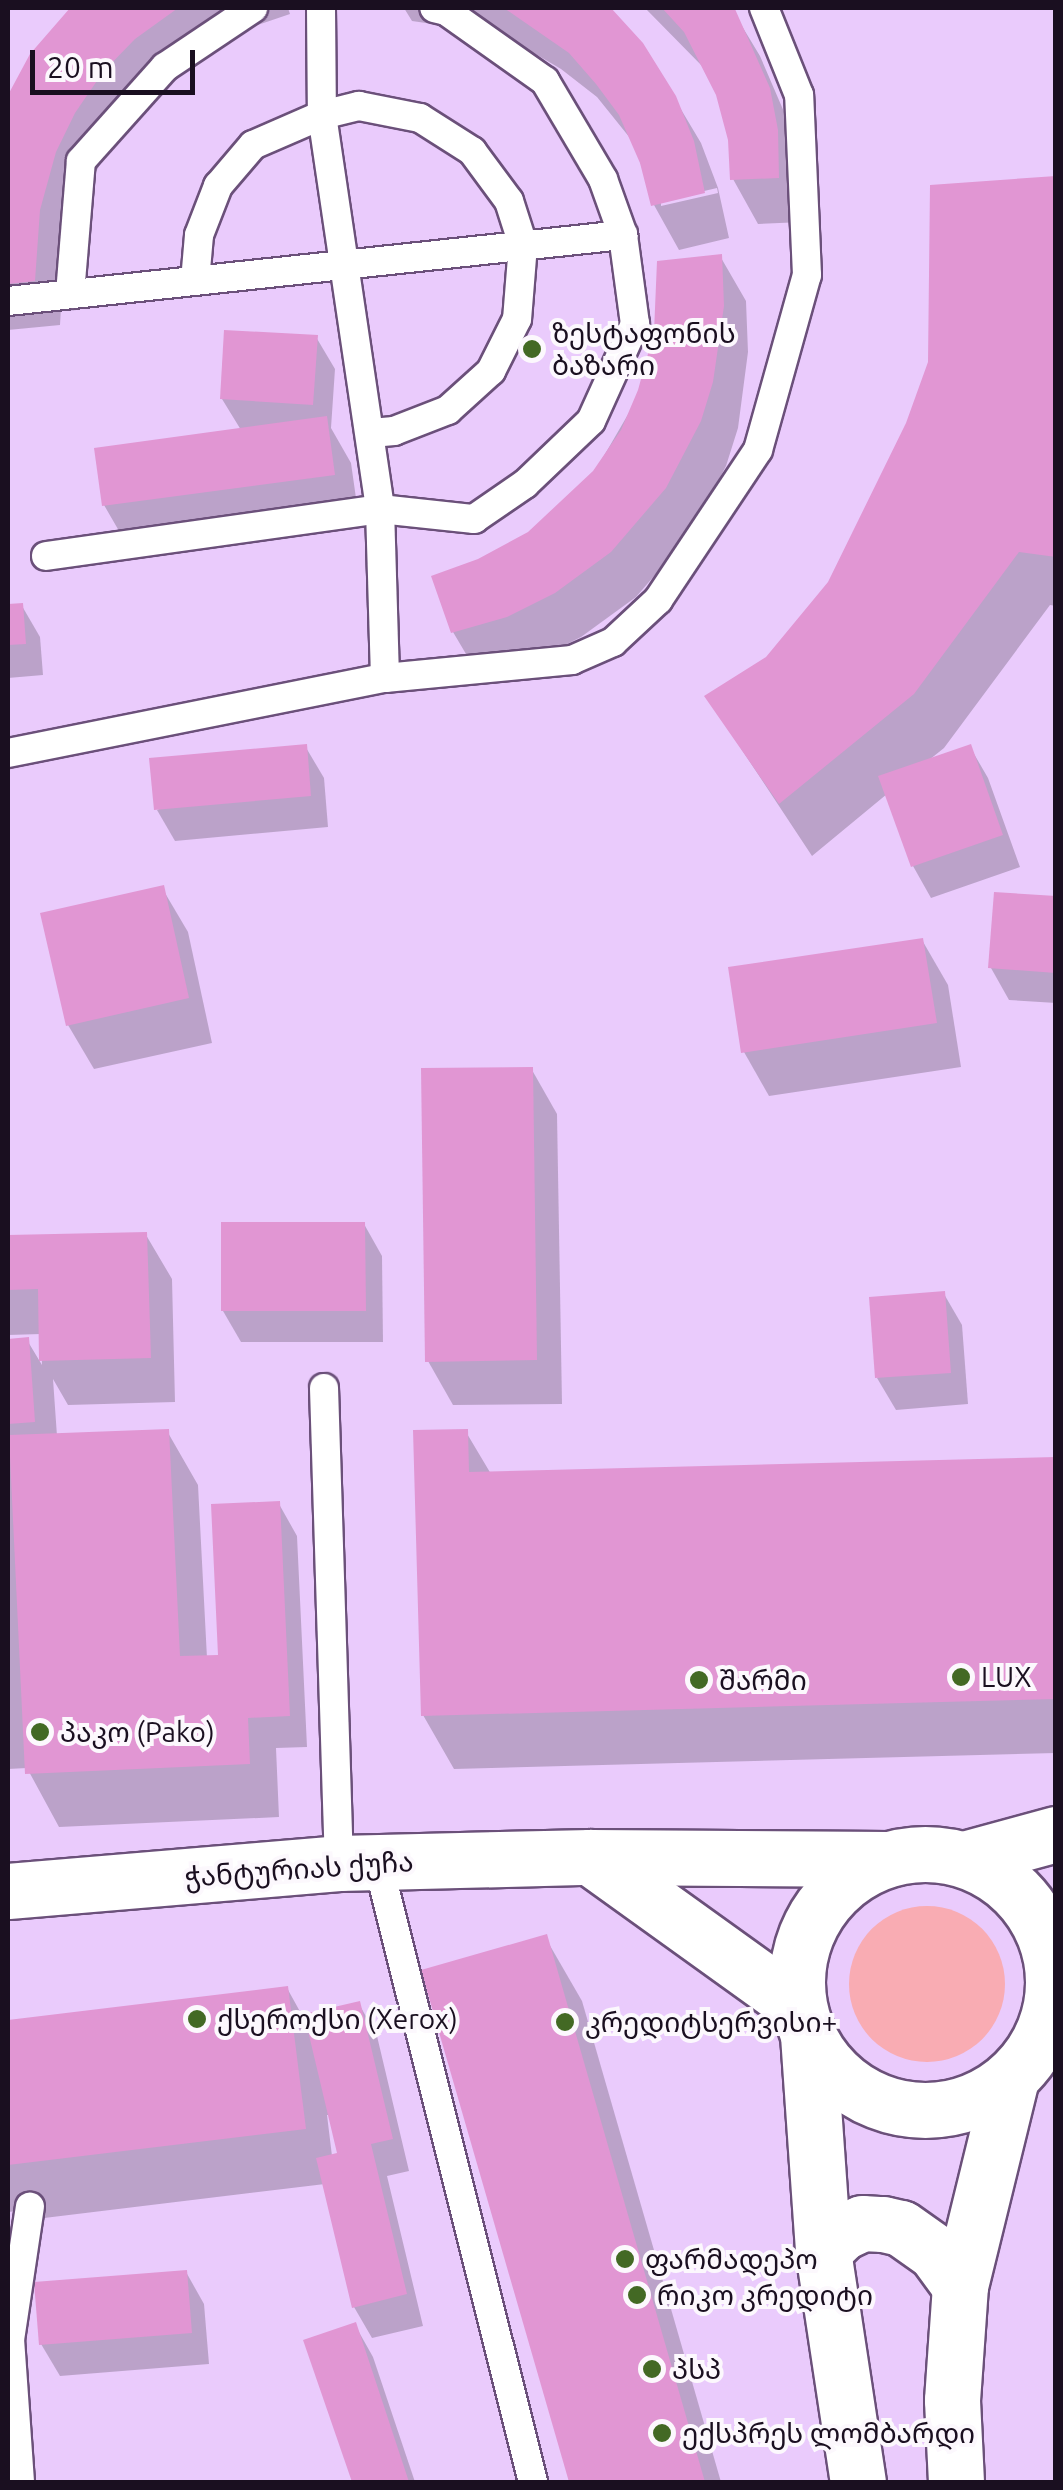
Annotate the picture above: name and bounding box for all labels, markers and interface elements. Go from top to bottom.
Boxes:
scale bar [35,30,200,92]
text: 20 m [47,50,114,84]
place label: ზესტაფონის ბაზარი [552,316,736,382]
marker: ზესტაფონის ბაზარი [521,338,543,360]
place label: LUX [981,1660,1031,1694]
place label: შარმი [719,1663,807,1697]
marker: LUX [950,1666,972,1688]
marker: შარმი [688,1669,710,1691]
place label: პაკო (Pako) [60,1715,214,1749]
marker: პაკო (Pako) [29,1721,51,1743]
street label: ჭანტურიას ქუჩა [183,1844,415,1894]
place label: ქსეროქსი (Xerox) [217,2002,458,2036]
place label: კრედიტსერვისი+ [585,2005,837,2039]
marker: ქსეროქსი (Xerox) [186,2008,208,2030]
marker: კრედიტსერვისი+ [554,2011,576,2033]
place label: ფარმადეპო [645,2242,818,2276]
marker: ფარმადეპო [614,2248,636,2270]
place label: რიკო კრედიტი [657,2278,873,2312]
marker: რიკო კრედიტი [626,2284,648,2306]
place label: პსპ [672,2352,721,2386]
marker: პსპ [641,2358,663,2380]
place label: ექსპრეს ლომბარდი [682,2416,975,2450]
marker: ექსპრეს ლომბარდი [651,2422,673,2444]

